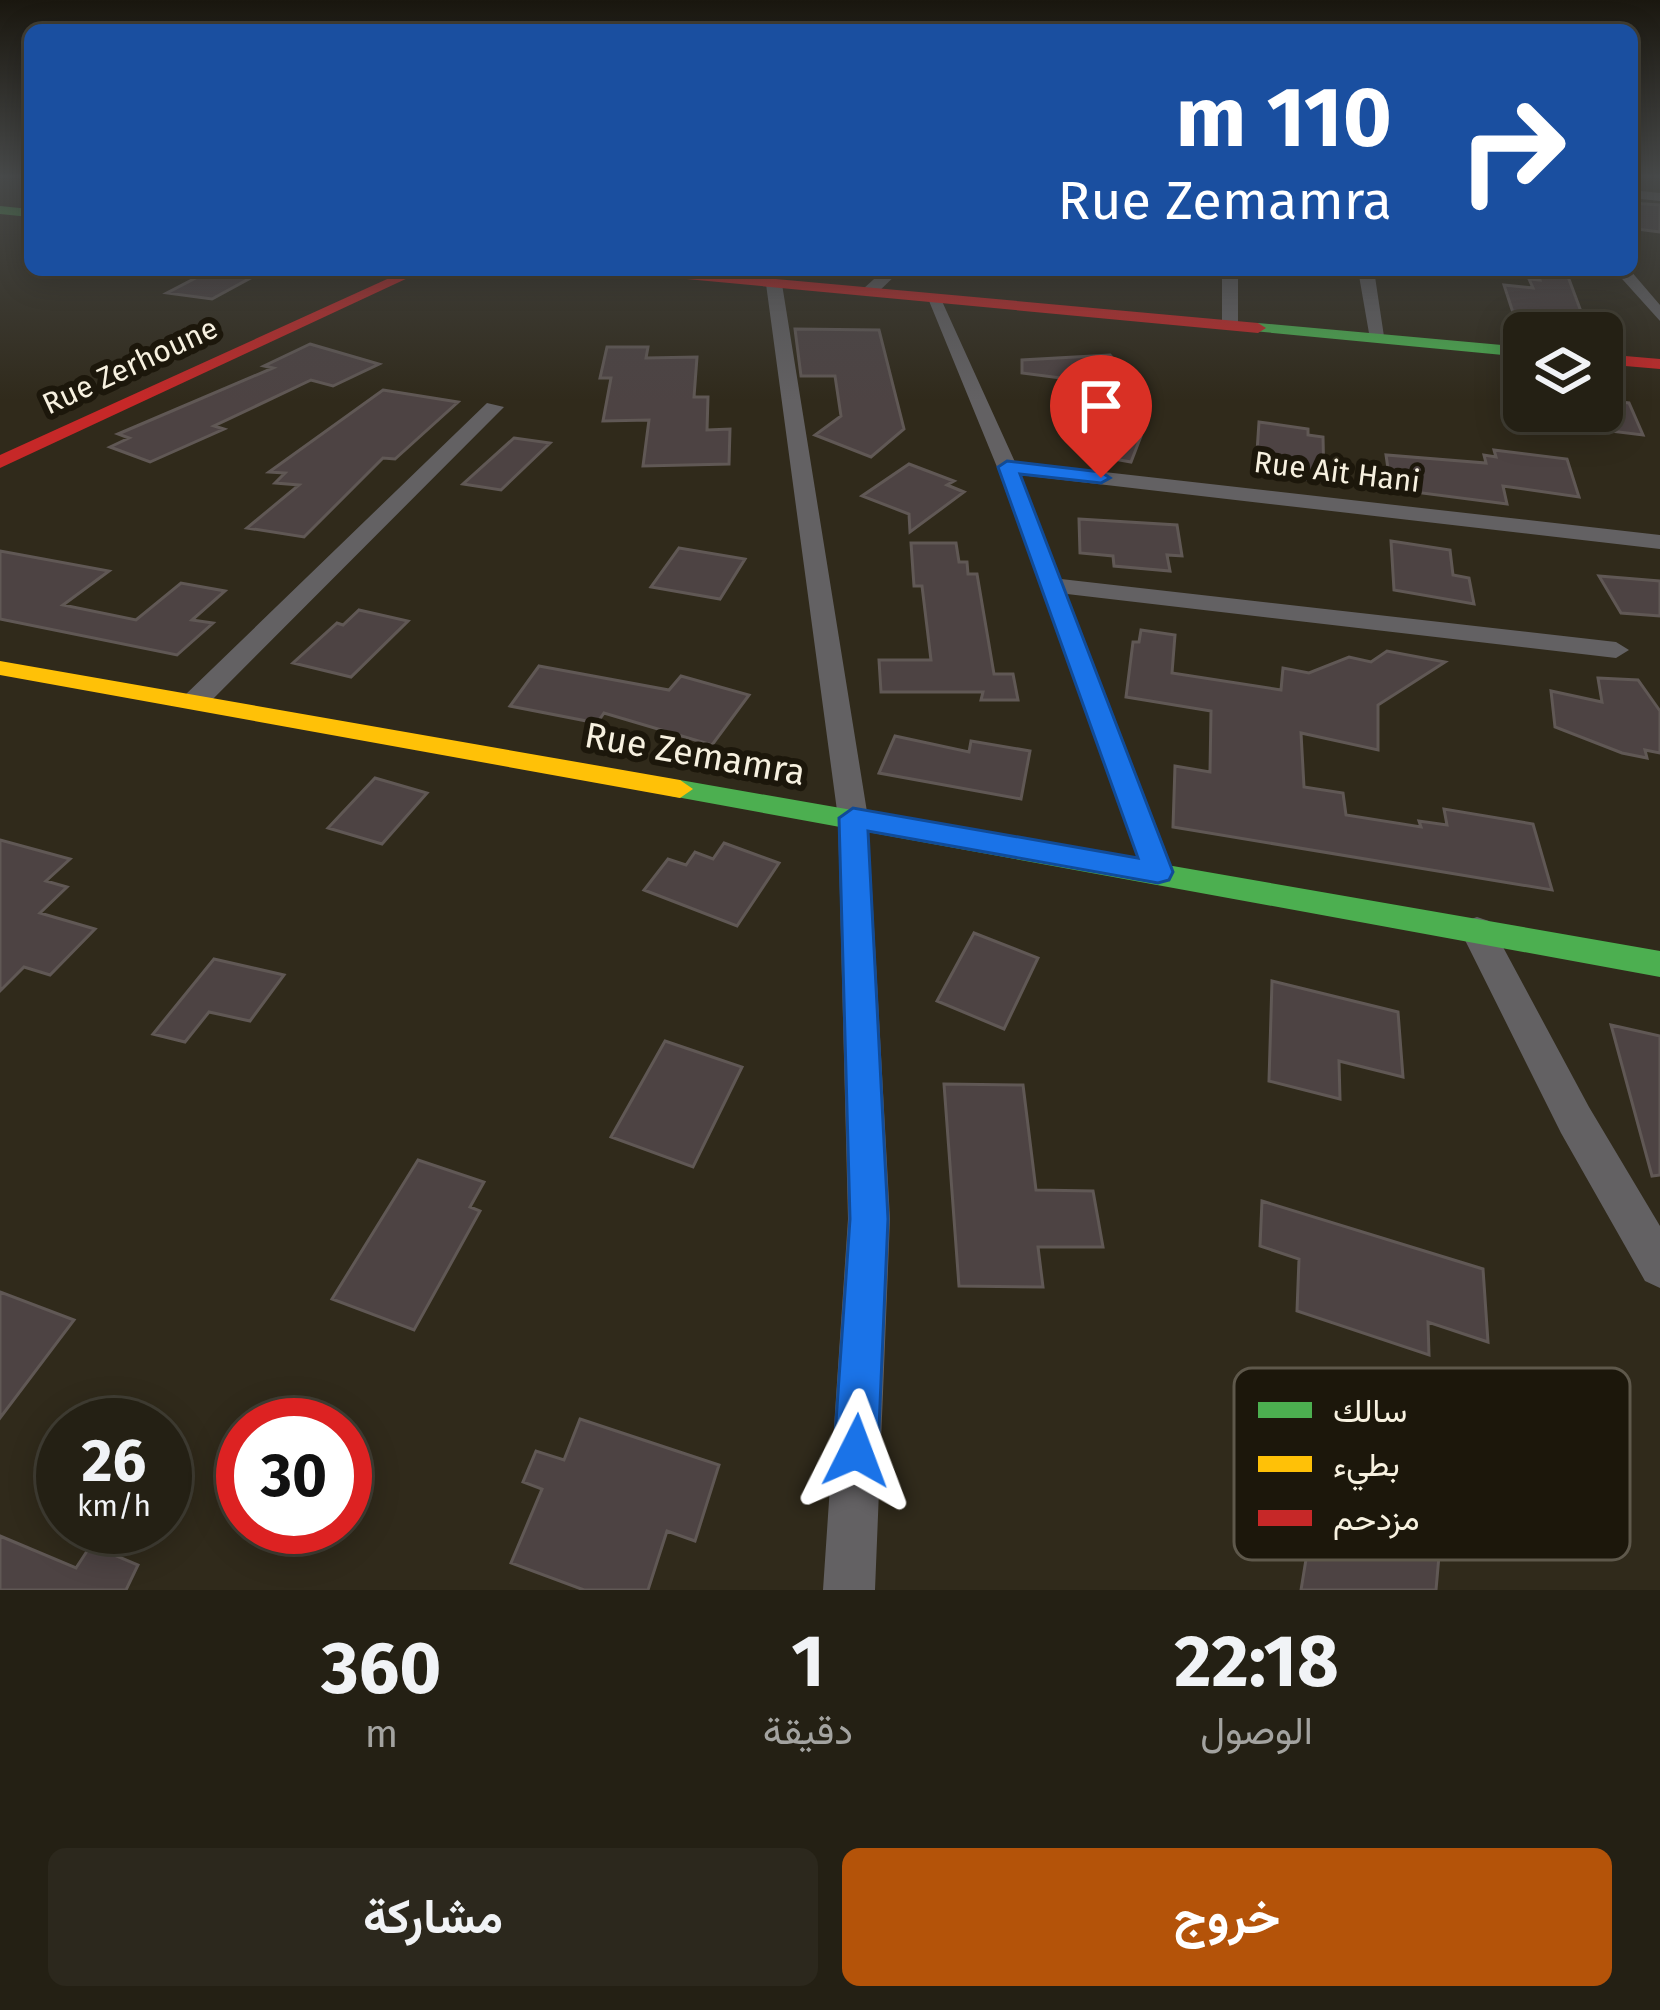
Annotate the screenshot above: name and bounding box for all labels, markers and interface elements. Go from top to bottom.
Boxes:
text: 110 m [1176,67,1392,168]
icon: right [1434,72,1590,228]
text: Rue Zemamra [1057,169,1392,233]
street label: Rue Zerhoune [37,310,223,422]
map controls [1503,312,1623,432]
button: layers [1503,312,1623,432]
pin [1050,355,1152,478]
icon: arrive [1068,373,1134,439]
street label: Rue Ait Hani [1252,444,1422,500]
street label: Rue Zemamra [581,713,809,795]
legend [1234,1368,1630,1560]
position arrow [793,1388,919,1514]
text: سالك [1333,1391,1407,1431]
speed limit sign: 30 [216,1398,372,1554]
text: 26 [82,1425,146,1497]
text: بطيء [1333,1445,1400,1491]
text: km/h [77,1488,151,1524]
text: مزدحم [1333,1499,1420,1540]
text: 1 [791,1619,825,1705]
text: 22:18 [1174,1619,1339,1705]
text: 360 [321,1626,441,1712]
text: دقيقة [763,1708,853,1754]
text: الوصول [1200,1708,1313,1754]
text: m [365,1711,398,1757]
button: مشاركة [48,1848,818,1986]
button: خروج [842,1848,1612,1986]

